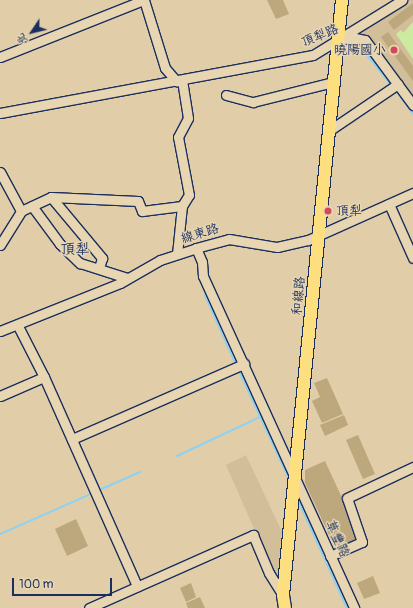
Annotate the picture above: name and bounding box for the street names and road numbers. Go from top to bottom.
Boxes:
street label: 頂犁路 [299,21,341,51]
street label: 線東路 [179,221,221,247]
street label: 和線路 [290,276,308,316]
street label: 草豐路 [322,518,352,560]

